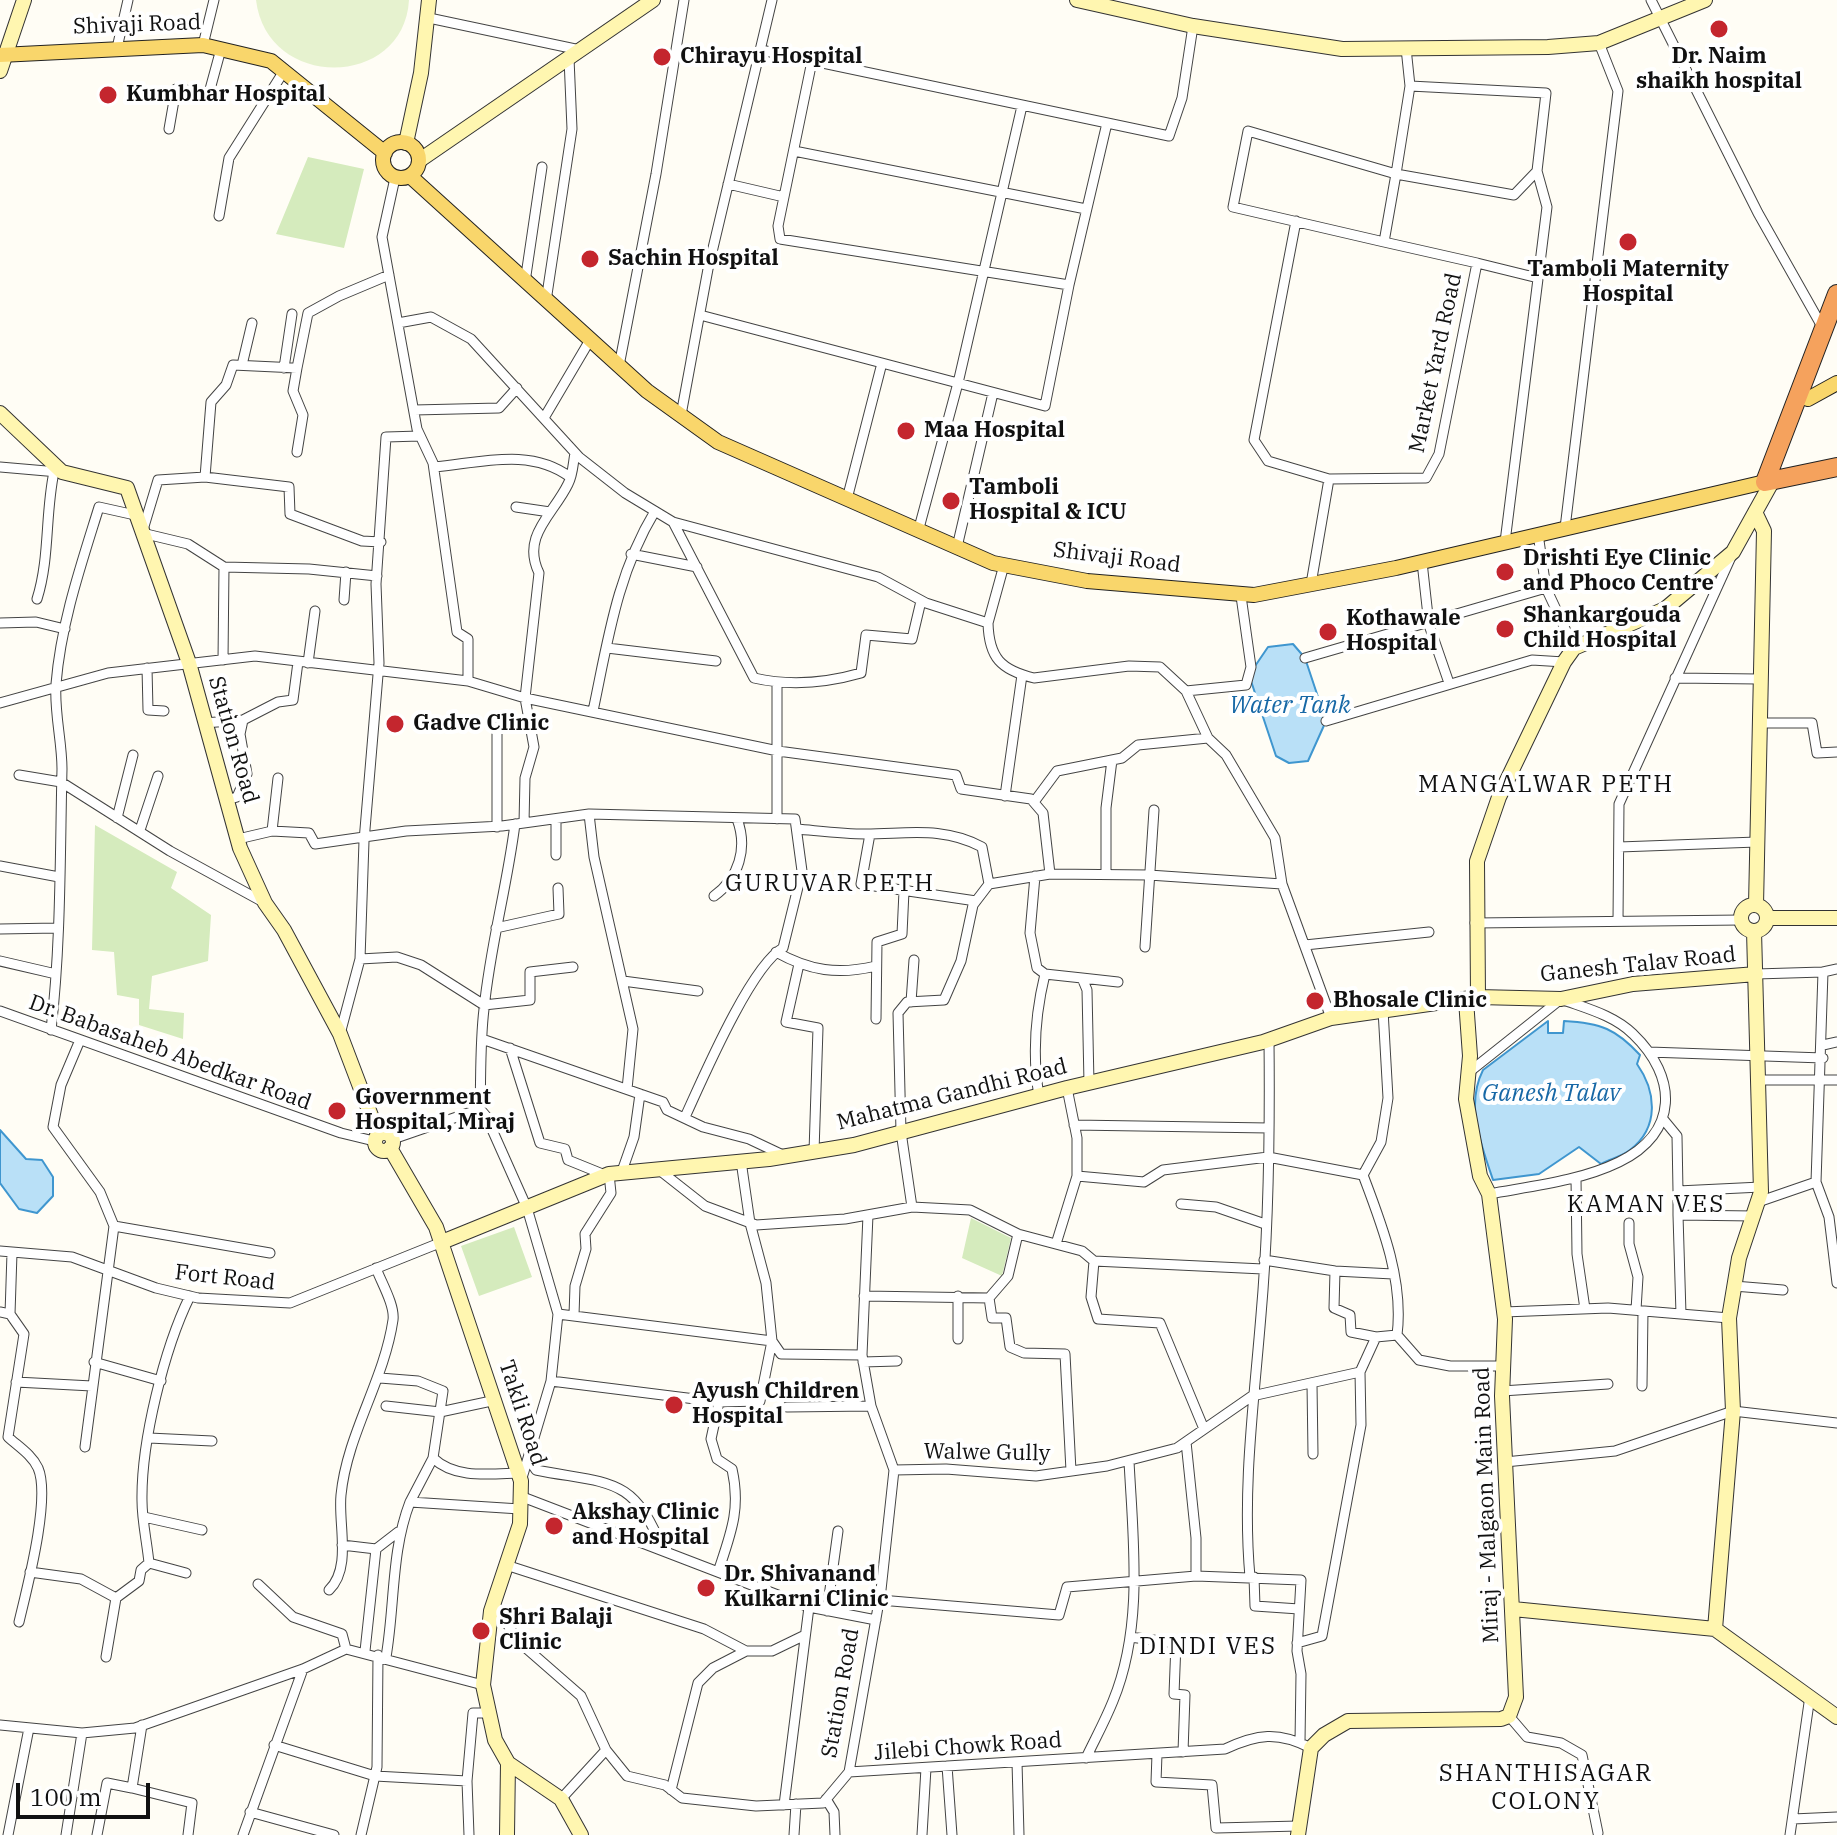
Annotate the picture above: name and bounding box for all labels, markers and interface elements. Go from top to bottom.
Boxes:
street label: Shivaji Road [72,10,202,40]
marker: Dr. Naim shaikh hospital [1708,18,1730,40]
place label: Chirayu Hospital [680,44,862,70]
place label: Dr. Naim shaikh hospital [1636,44,1802,96]
marker: Chirayu Hospital [651,46,673,68]
place label: Kumbhar Hospital [126,82,326,108]
marker: Kumbhar Hospital [97,84,119,106]
marker: Tamboli Maternity Hospital [1617,231,1639,253]
place label: Sachin Hospital [608,246,779,272]
marker: Sachin Hospital [579,248,601,270]
place label: Tamboli Maternity Hospital [1527,257,1729,308]
street label: Market Yard Road [1404,271,1468,455]
place label: Maa Hospital [924,418,1065,444]
marker: Maa Hospital [895,420,917,442]
place label: Tamboli Hospital & ICU [969,475,1127,526]
marker: Tamboli Hospital & ICU [940,490,962,512]
street label: Shivaji Road [1052,537,1182,579]
place label: Drishti Eye Clinic and Phoco Centre [1523,546,1714,598]
marker: Drishti Eye Clinic and Phoco Centre [1494,561,1516,583]
place label: Shankargouda Child Hospital [1523,603,1681,654]
place label: Kothawale Hospital [1346,606,1461,658]
marker: Shankargouda Child Hospital [1494,618,1516,640]
marker: Kothawale Hospital [1317,621,1339,643]
street label: Station Road [202,673,264,807]
water label: Water Tank [1229,692,1351,720]
place label: Gadve Clinic [413,711,549,737]
marker: Gadve Clinic [384,713,406,735]
district label: MANGALWAR PETH [1418,771,1674,799]
district label: GURUVAR PETH [725,870,935,898]
street label: Ganesh Talav Road [1539,942,1737,988]
place label: Bhosale Clinic [1333,988,1487,1014]
street label: Dr. Babasaheb Abedkar Road [25,990,315,1116]
marker: Bhosale Clinic [1304,990,1326,1012]
street label: Mahatma Gandhi Road [834,1054,1070,1136]
water label: Ganesh Talav [1482,1080,1620,1108]
place label: Government Hospital, Miraj [355,1085,515,1136]
marker: Government Hospital, Miraj [326,1100,348,1122]
district label: KAMAN VES [1567,1191,1725,1219]
street label: Fort Road [174,1260,276,1296]
street label: Takli Road [493,1357,551,1469]
street label: Miraj - Malgaon Main Road [1469,1366,1505,1644]
place label: Ayush Children Hospital [692,1379,859,1430]
marker: Ayush Children Hospital [663,1394,685,1416]
street label: Walwe Gully [923,1439,1051,1467]
place label: Akshay Clinic and Hospital [572,1500,719,1552]
marker: Akshay Clinic and Hospital [543,1515,565,1537]
place label: Dr. Shivanand Kulkarni Clinic [724,1562,889,1614]
marker: Dr. Shivanand Kulkarni Clinic [695,1577,717,1599]
place label: Shri Balaji Clinic [499,1605,613,1656]
marker: Shri Balaji Clinic [470,1620,492,1642]
street label: Station Road [817,1626,865,1760]
district label: DINDI VES [1139,1633,1277,1661]
street label: Jilebi Chowk Road [873,1727,1063,1767]
district label: SHANTHISAGAR COLONY [1439,1760,1653,1816]
scale bar [20,1767,154,1817]
text: 100 m [30,1781,102,1813]

